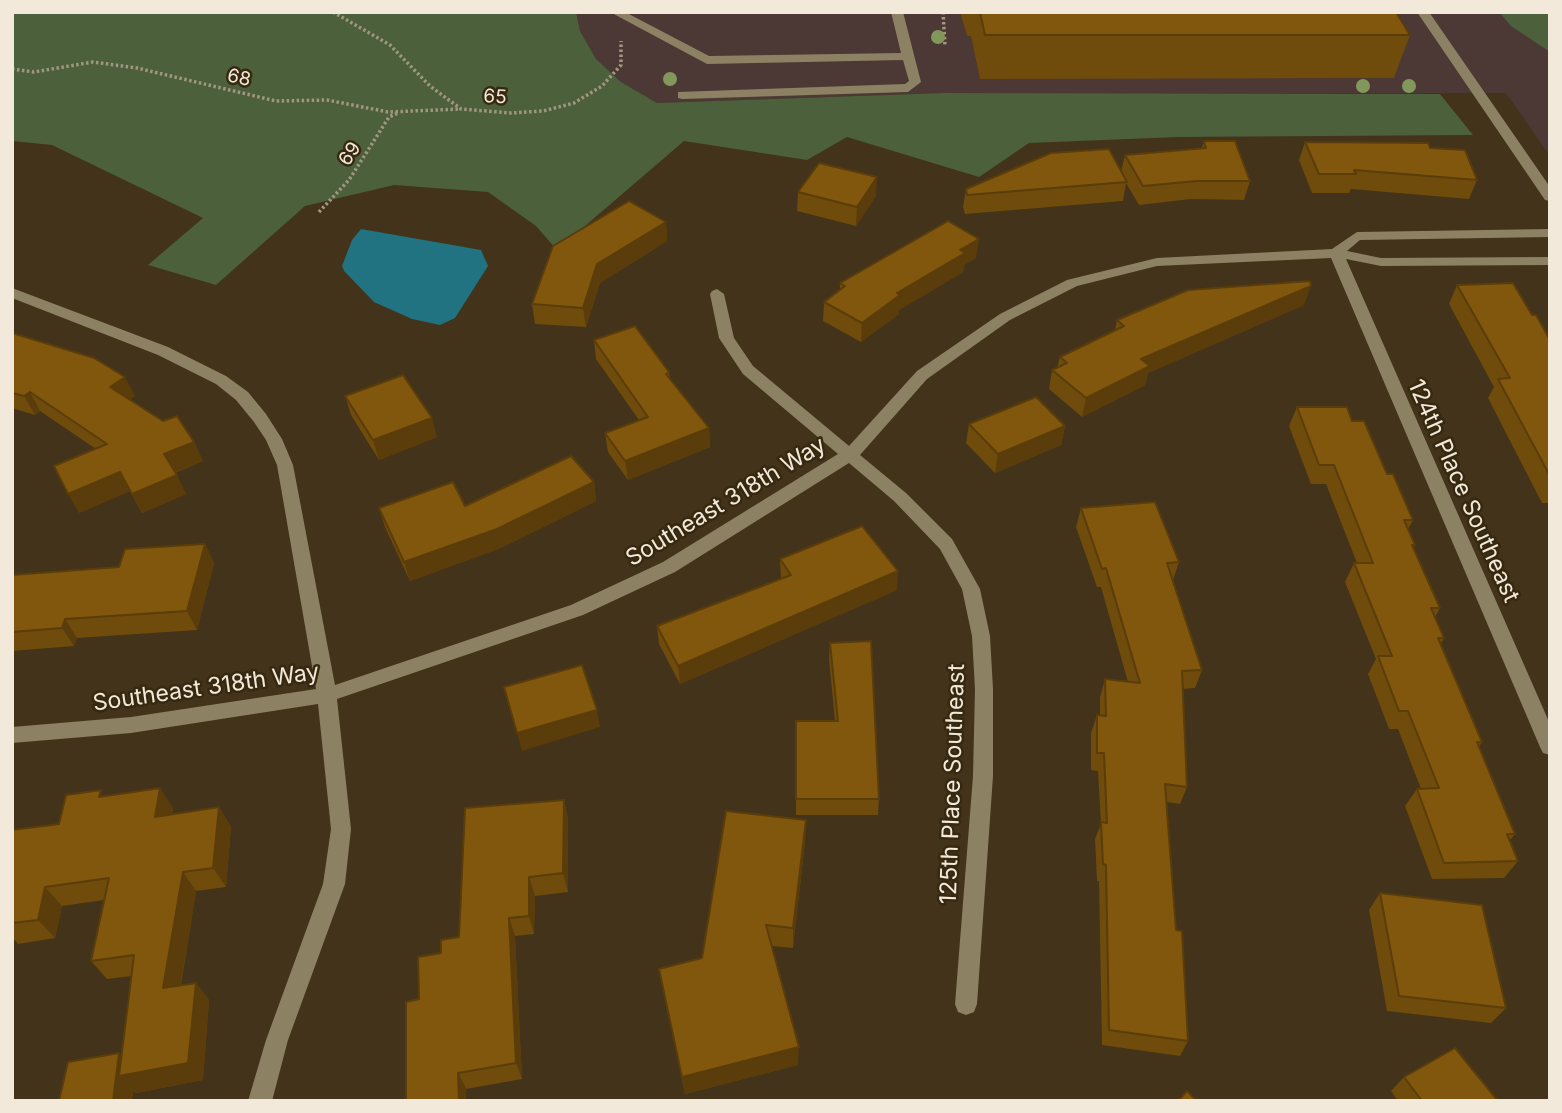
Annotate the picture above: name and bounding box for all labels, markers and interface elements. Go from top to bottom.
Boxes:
street label: 68 [225,64,253,92]
street label: 65 [483,85,507,109]
street label: 69 [334,138,366,170]
street label: 124th Place Southeast [1401,375,1525,607]
street label: Southeast 318th Way [621,431,831,573]
street label: Southeast 318th Way [91,658,321,718]
street label: 125th Place Southeast [935,663,971,905]

